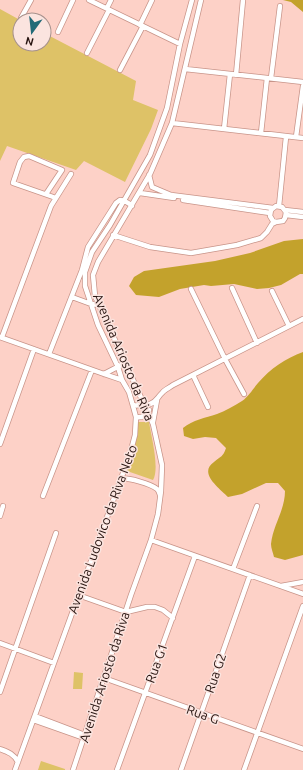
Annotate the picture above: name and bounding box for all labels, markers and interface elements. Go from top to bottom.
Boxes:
north arrow [12,12,52,52]
text: N [24,35,35,49]
street label: Avenida Ariosto da Riva [91,291,157,423]
street label: Avenida Ludovico da Riva Neto [65,443,139,615]
street label: Avenida Ariosto da Riva [76,610,132,744]
street label: Rua G1 [142,641,170,685]
street label: Rua G2 [202,651,228,695]
street label: Rua G [185,702,221,726]

